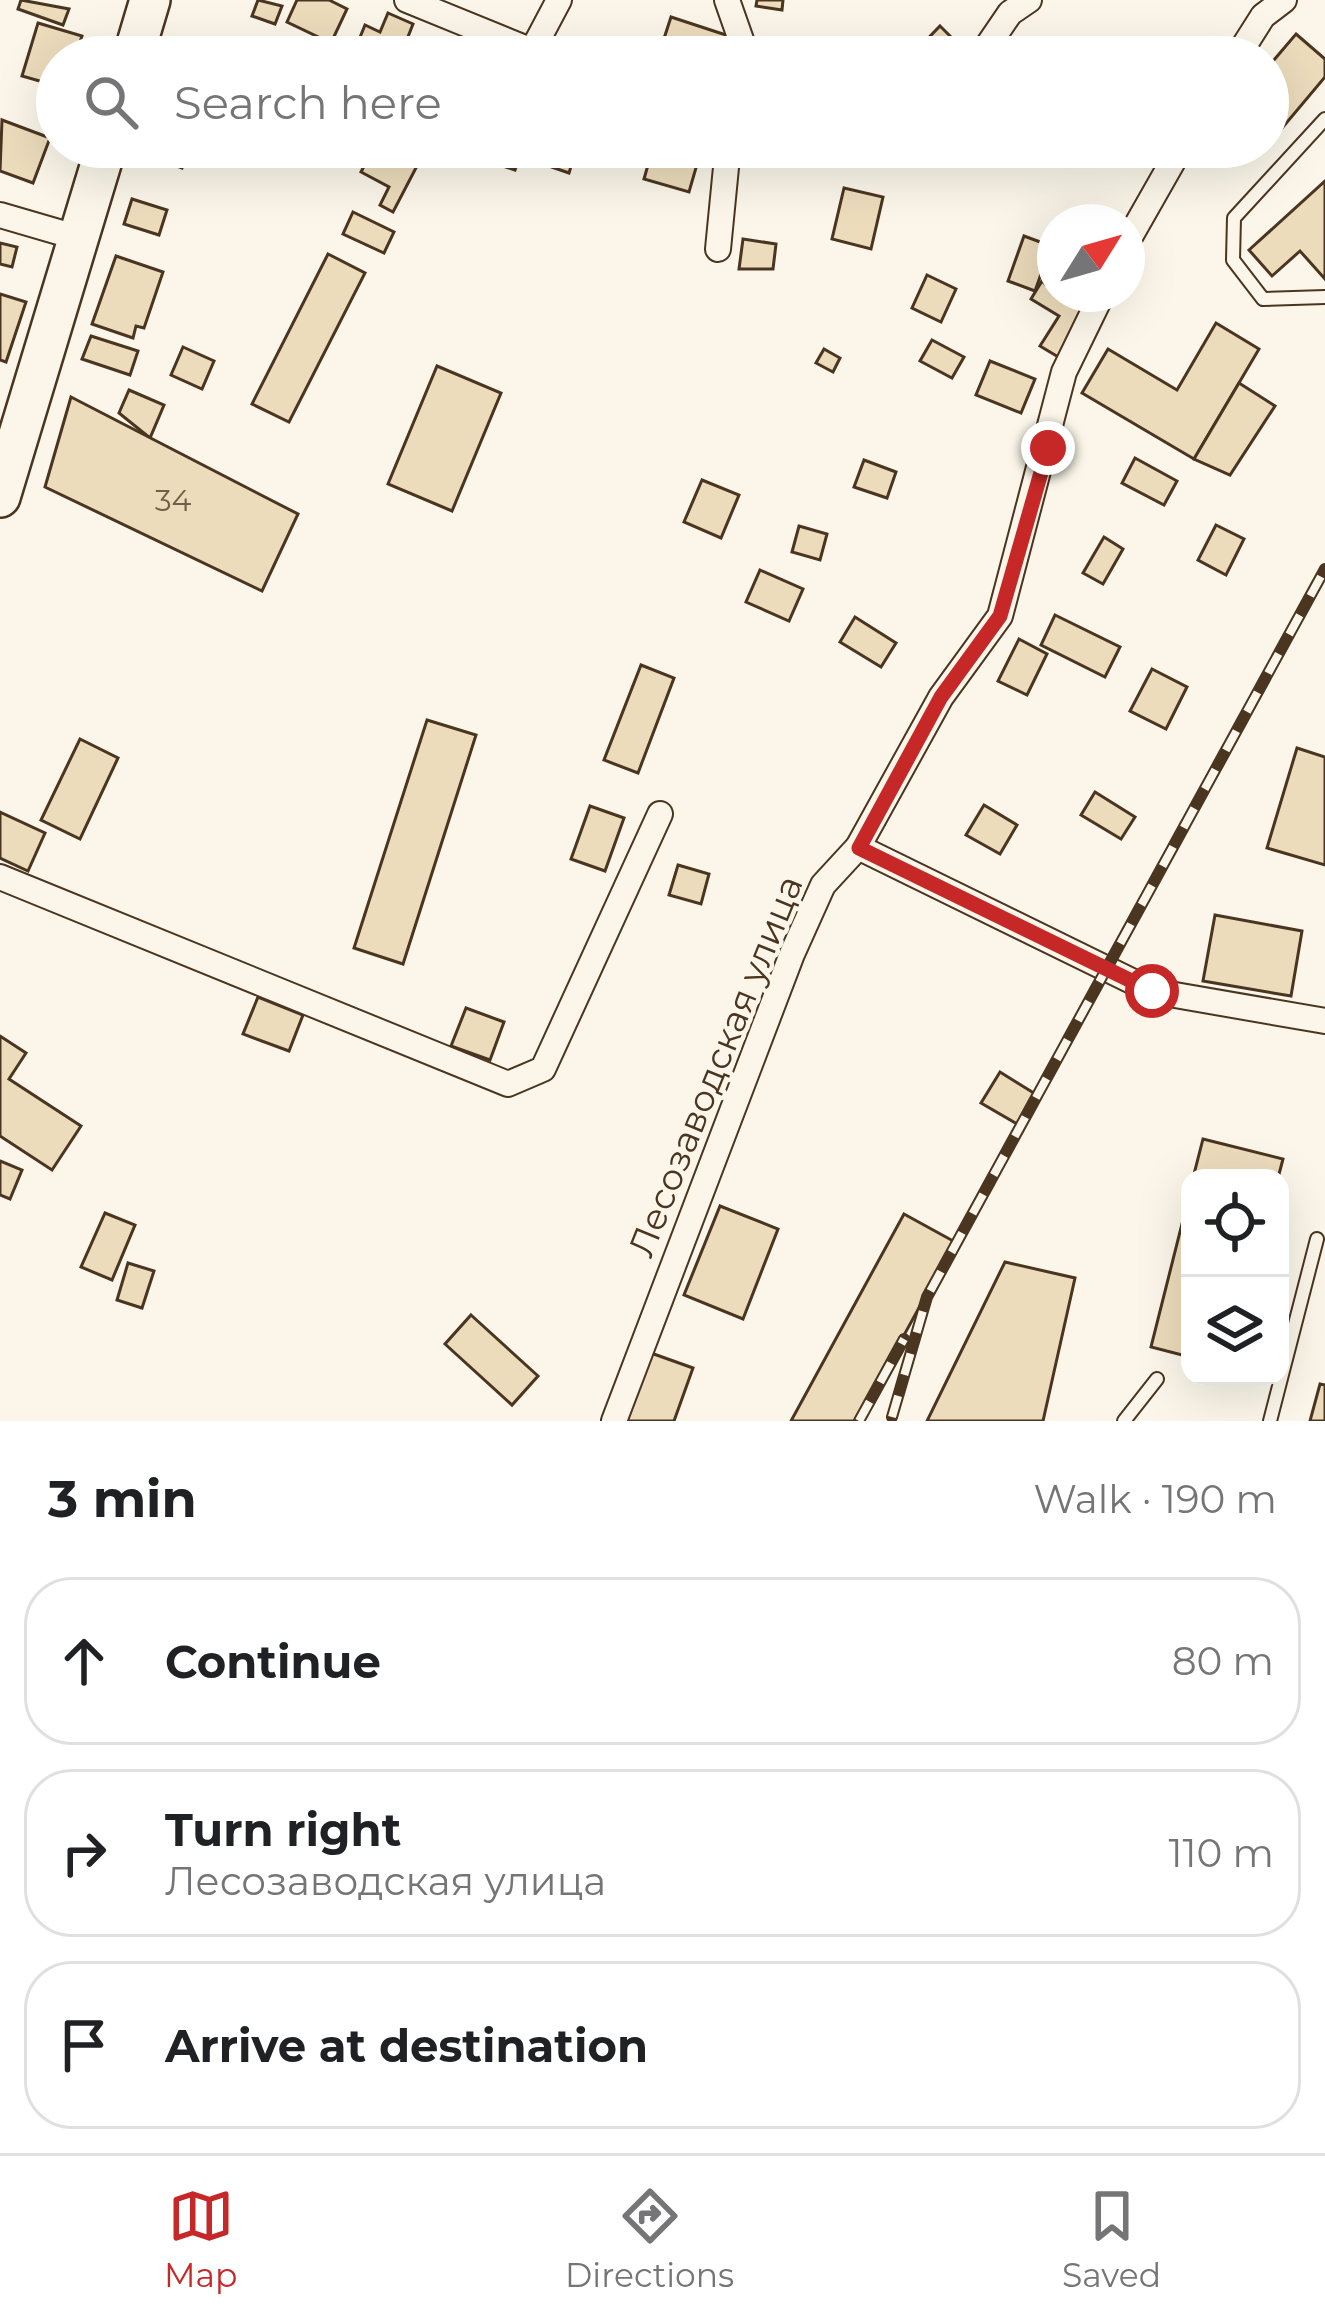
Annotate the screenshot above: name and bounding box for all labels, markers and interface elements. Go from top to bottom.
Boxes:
search box [36,36,1289,168]
icon: search [78,69,144,135]
text: Search here [174,75,442,130]
north arrow [1037,204,1145,312]
route end [1021,421,1075,475]
house number: 34 [155,482,192,519]
street label: Лесозаводская улица [618,869,812,1263]
route start [1125,964,1179,1018]
map controls [1181,1169,1289,1385]
button: locate [1181,1169,1289,1277]
button: layers [1181,1277,1289,1385]
text: 3 min [48,1468,197,1530]
text: Walk · 190 m [1033,1475,1277,1523]
icon: ahead [51,1628,117,1694]
text: Continue [165,1634,381,1689]
text: 80 m [1172,1637,1274,1685]
text: Turn right [165,1802,401,1857]
icon: right [51,1820,117,1886]
text: 110 m [1168,1829,1274,1877]
text: Лесозаводская улица [165,1857,606,1905]
icon: arrive [51,2012,117,2078]
text: Arrive at destination [165,2018,648,2073]
tab: Map [164,2183,237,2295]
tab: Directions [565,2183,734,2295]
tab: Saved [1062,2183,1161,2295]

